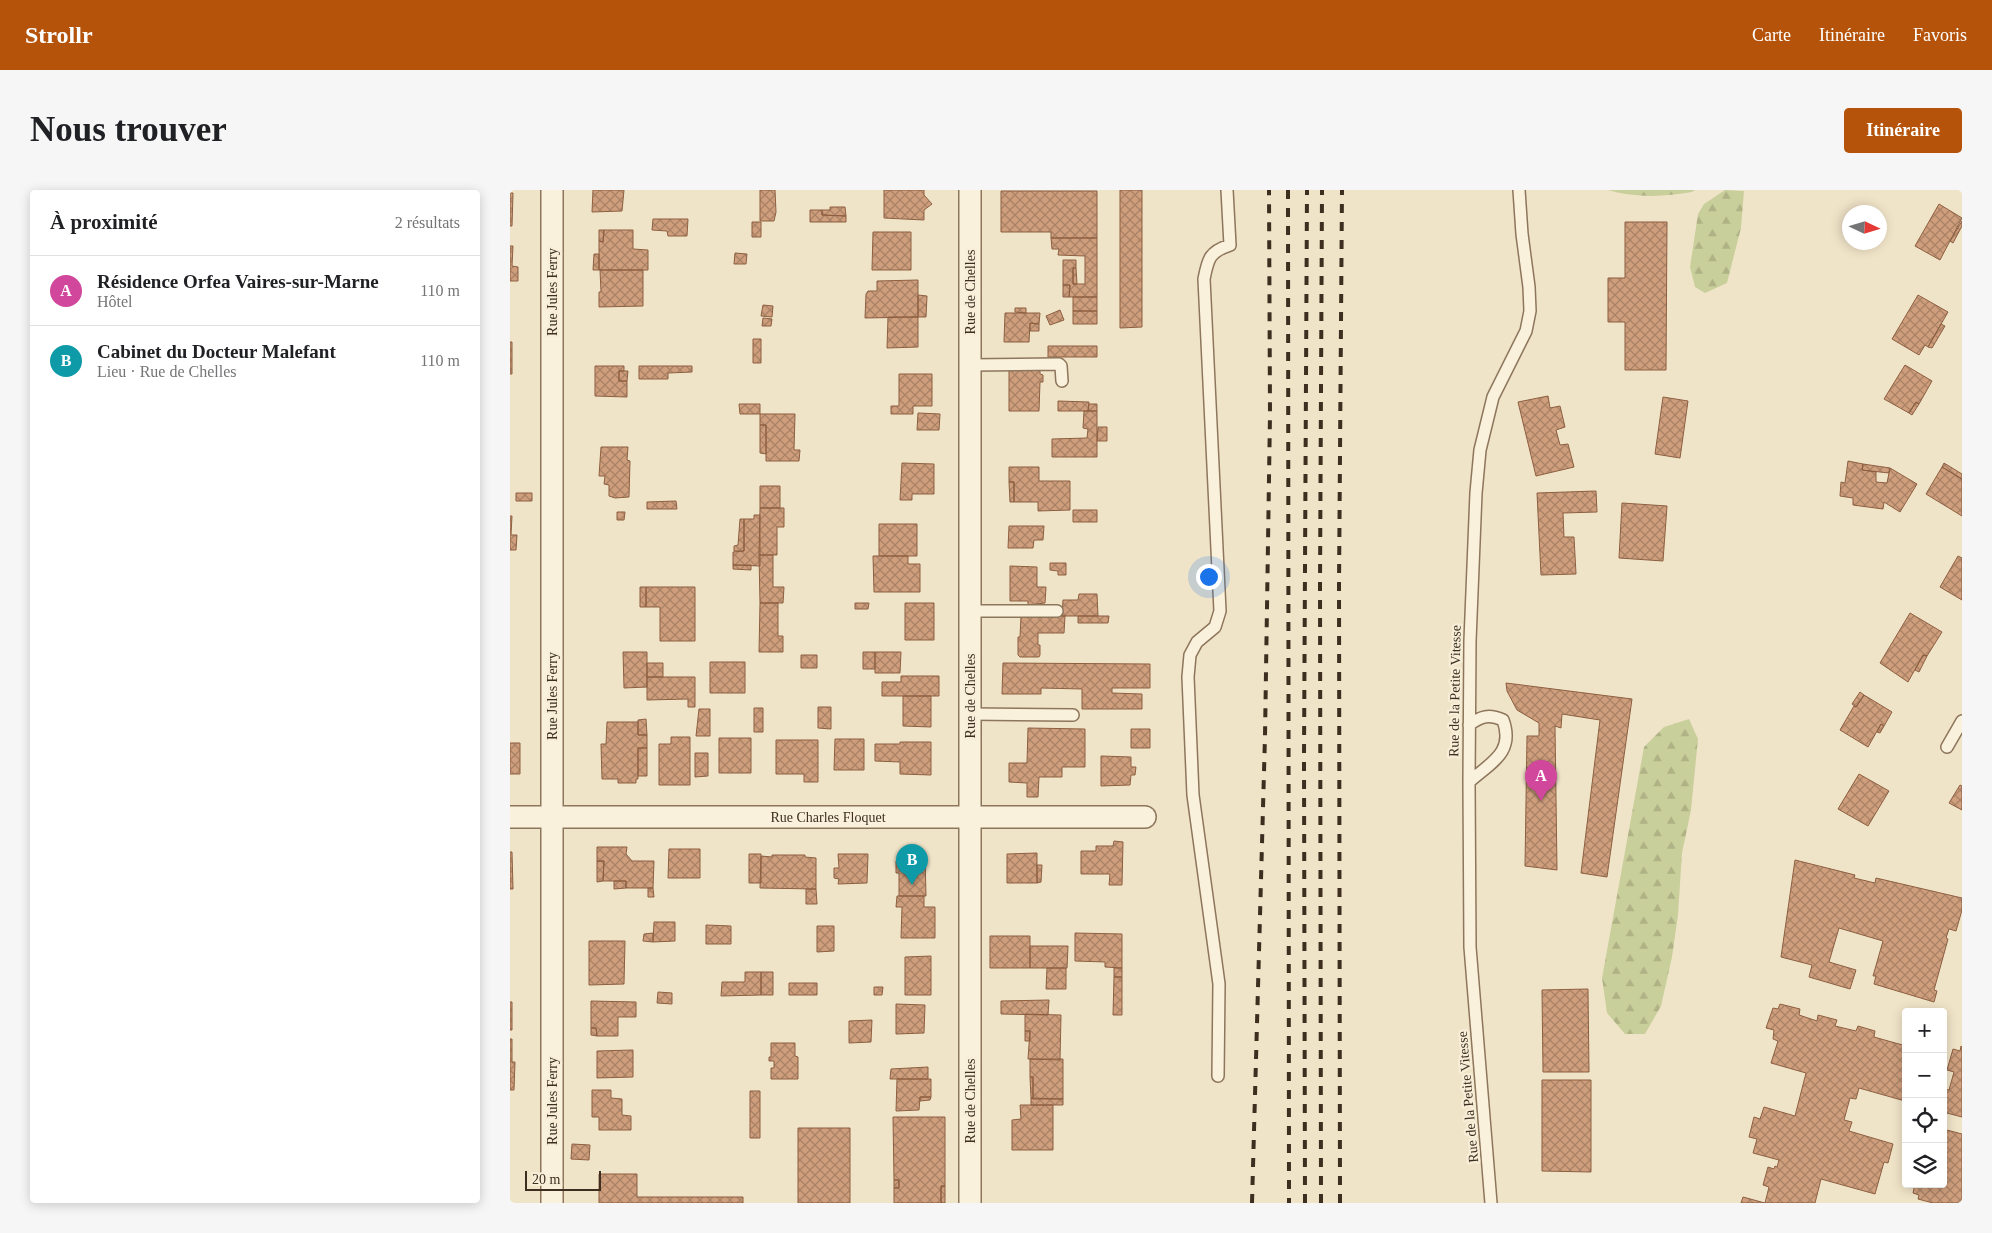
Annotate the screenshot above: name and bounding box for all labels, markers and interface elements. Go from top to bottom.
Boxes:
text: Strollr [25,22,93,48]
text: Carte [1752,25,1791,45]
text: Itinéraire [1819,25,1885,45]
text: Favoris [1913,25,1967,45]
button: Itinéraire [1844,108,1962,153]
text: Nous trouver [30,110,227,149]
north arrow [1842,205,1887,250]
text: À proximité [50,210,158,234]
text: 2 résultats [395,214,460,231]
street label: Rue Jules Ferry [545,248,560,336]
street label: Rue de Chelles [963,250,978,334]
text: Résidence Orfea Vaires-sur-Marne [97,271,379,292]
text: A [60,282,72,299]
text: 110 m [420,282,460,299]
text: Hôtel [97,293,133,310]
text: Cabinet du Docteur Malefant [97,341,336,362]
text: B [61,352,71,369]
text: 110 m [420,352,460,369]
text: Lieu · Rue de Chelles [97,363,237,380]
your location [1196,564,1222,590]
street label: Rue de la Petite Vitesse [1446,625,1464,757]
street label: Rue Jules Ferry [545,652,560,740]
street label: Rue de Chelles [963,654,978,738]
pin: A [1525,760,1557,801]
street label: Rue Charles Floquet [770,810,886,825]
pin: B [896,844,928,885]
map controls [1902,1008,1947,1188]
button: + [1902,1008,1947,1053]
street label: Rue de la Petite Vitesse [1455,1031,1481,1163]
button: − [1902,1053,1947,1098]
street label: Rue Jules Ferry [545,1057,560,1145]
street label: Rue de Chelles [963,1059,978,1143]
button: locate [1902,1098,1947,1143]
button: layers [1902,1143,1947,1188]
scale bar [525,1168,601,1191]
text: 20 m [532,1172,560,1187]

